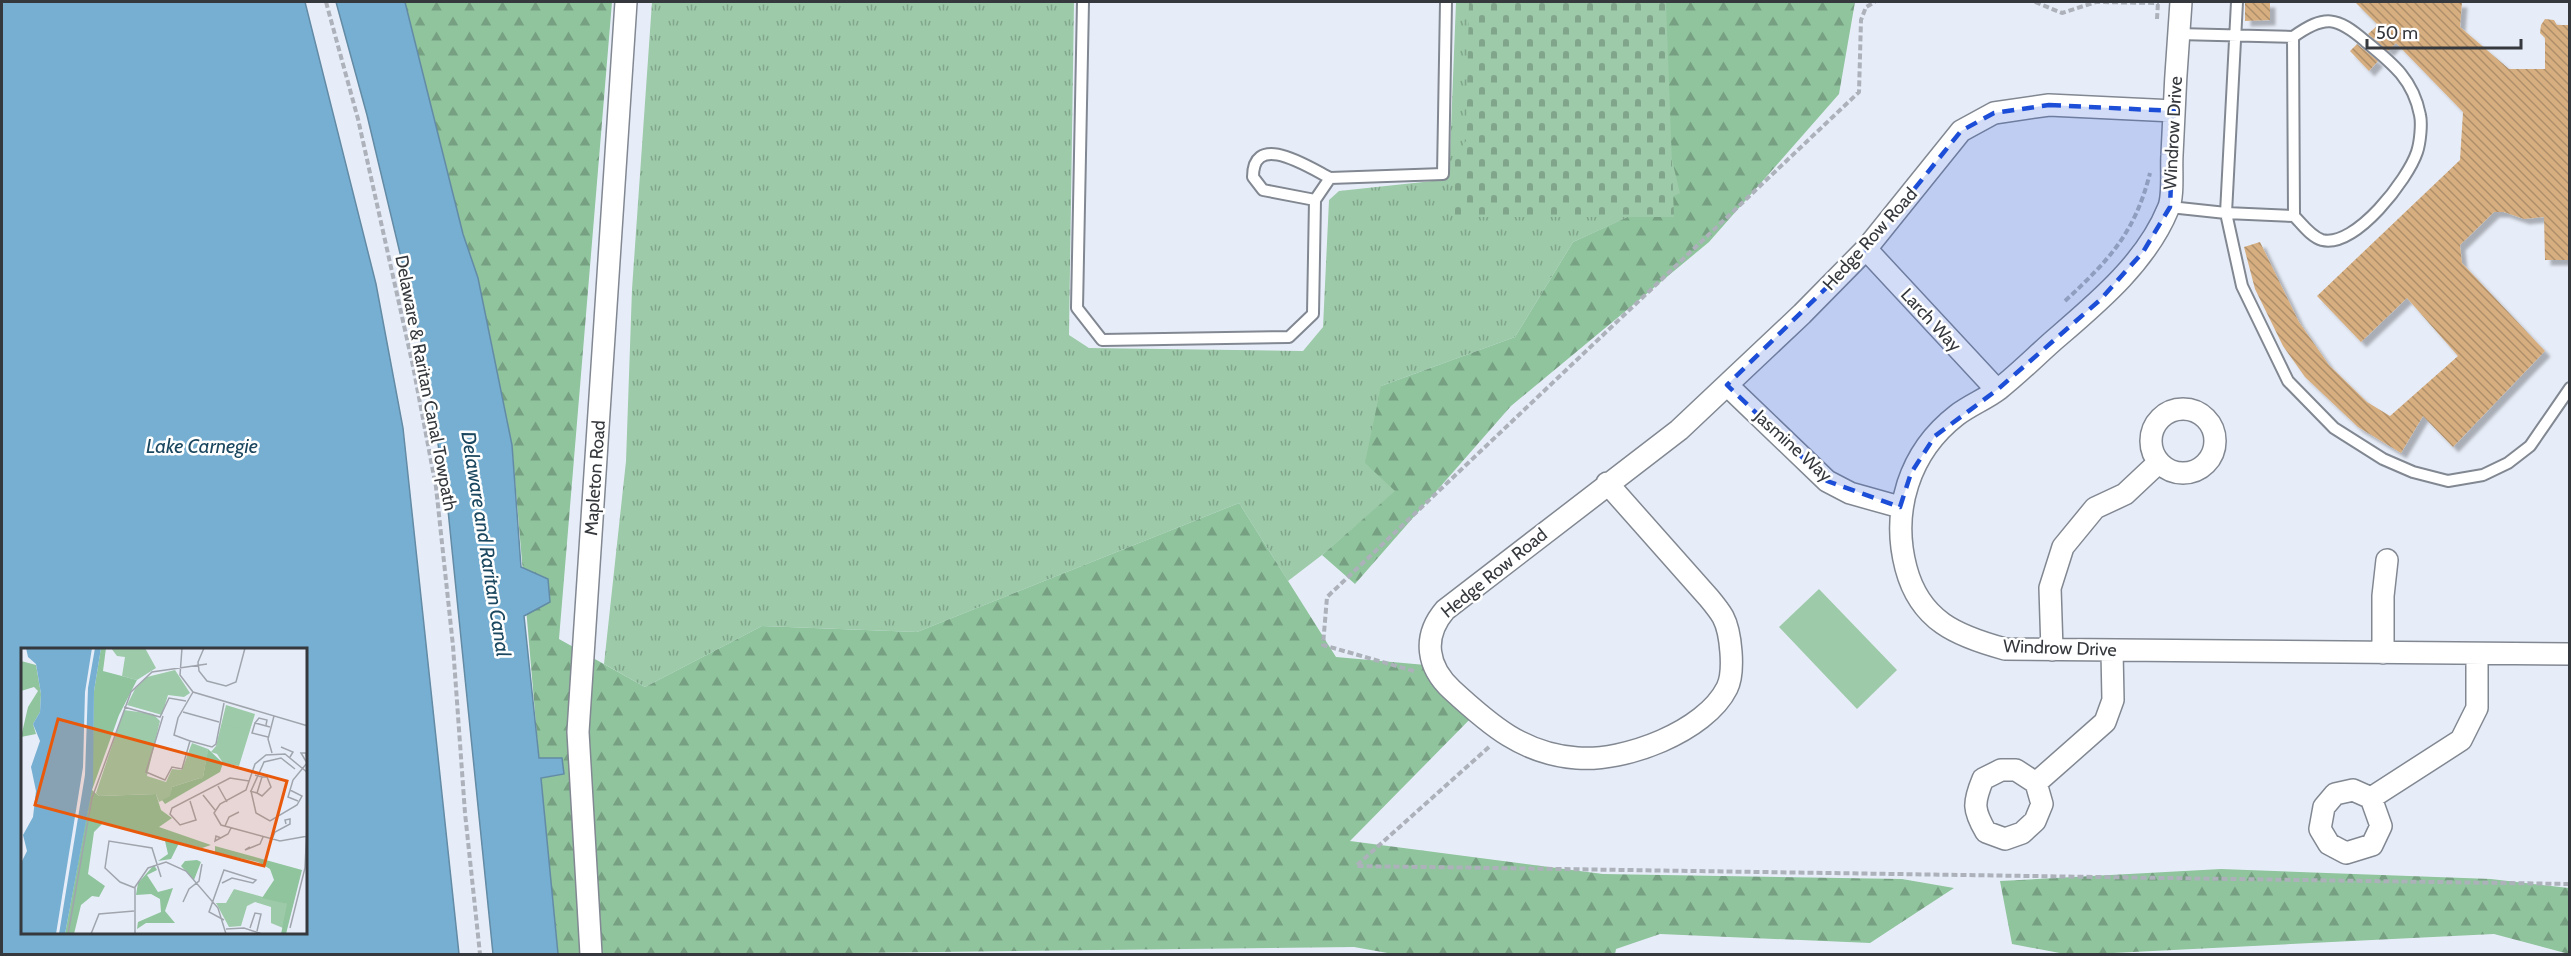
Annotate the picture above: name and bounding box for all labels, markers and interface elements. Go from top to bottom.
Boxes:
scale bar [2367,12,2522,50]
text: 50 m [2376,22,2418,44]
street label: Windrow Drive [2159,76,2187,190]
street label: Hedge Row Road [1818,183,1922,295]
street label: Delaware & Raritan Canal Towpath [390,253,462,513]
street label: Larch Way [1896,284,1966,356]
street label: Jasmine Way [1749,405,1836,487]
street label: Mapleton Road [580,420,610,536]
water label: Delaware and Raritan Canal [456,430,516,659]
water label: Lake Carnegie [146,434,258,458]
street label: Hedge Row Road [1436,523,1552,623]
street label: Windrow Drive [2003,635,2117,661]
inset map [21,648,308,935]

